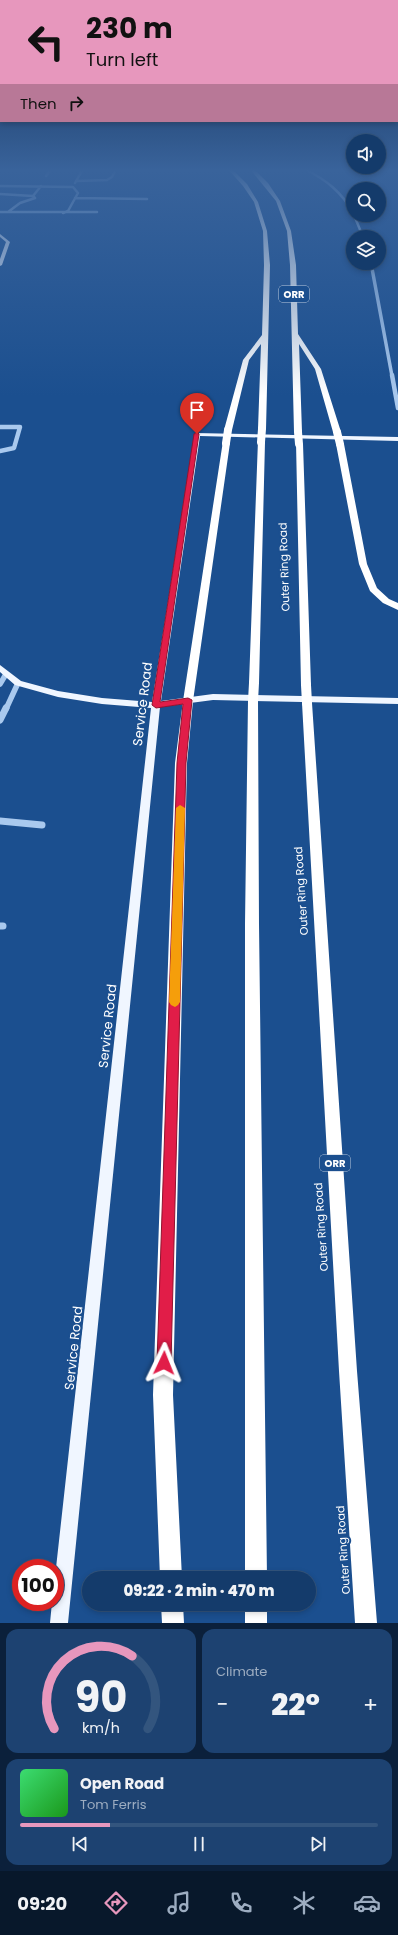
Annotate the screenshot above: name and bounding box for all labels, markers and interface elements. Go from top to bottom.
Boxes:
text: 230 m [86,9,173,48]
icon: left [20,16,72,68]
text: Turn left [86,47,158,72]
icon: right [65,92,87,114]
text: Then [20,93,57,114]
map controls [346,134,386,270]
button: sound [346,134,386,174]
button: search [346,182,386,222]
button: layers [346,230,386,270]
road number: ORR [279,286,309,302]
pin [180,393,214,434]
icon: arrive [186,399,208,421]
street label: Outer Ring Road [274,522,294,612]
street label: Service Road [128,661,157,747]
street label: Outer Ring Road [290,846,312,936]
street label: Service Road [94,983,121,1069]
road number: ORR [320,1155,350,1171]
street label: Outer Ring Road [310,1182,332,1272]
street label: Service Road [60,1305,87,1391]
position arrow [143,1342,185,1384]
street label: Outer Ring Road [332,1505,354,1595]
speed limit sign: 100 [12,1559,64,1611]
text: 09:22 · 2 min · 470 m [124,1580,274,1601]
text: Climate [216,1662,267,1681]
text: 90 [75,1668,127,1727]
text: 22° [271,1683,320,1726]
text: − [216,1689,228,1720]
text: + [363,1689,378,1720]
text: km/h [82,1718,120,1738]
text: Open Road [80,1773,164,1794]
text: Tom Ferris [80,1795,147,1814]
icon: previous [69,1833,91,1855]
icon: pause [188,1833,210,1855]
icon: next [307,1833,329,1855]
icon: directions [102,1889,130,1917]
icon: music [165,1889,193,1917]
icon: phone [227,1889,255,1917]
icon: climate [290,1889,318,1917]
icon: car [353,1889,381,1917]
text: 09:20 [17,1891,67,1916]

